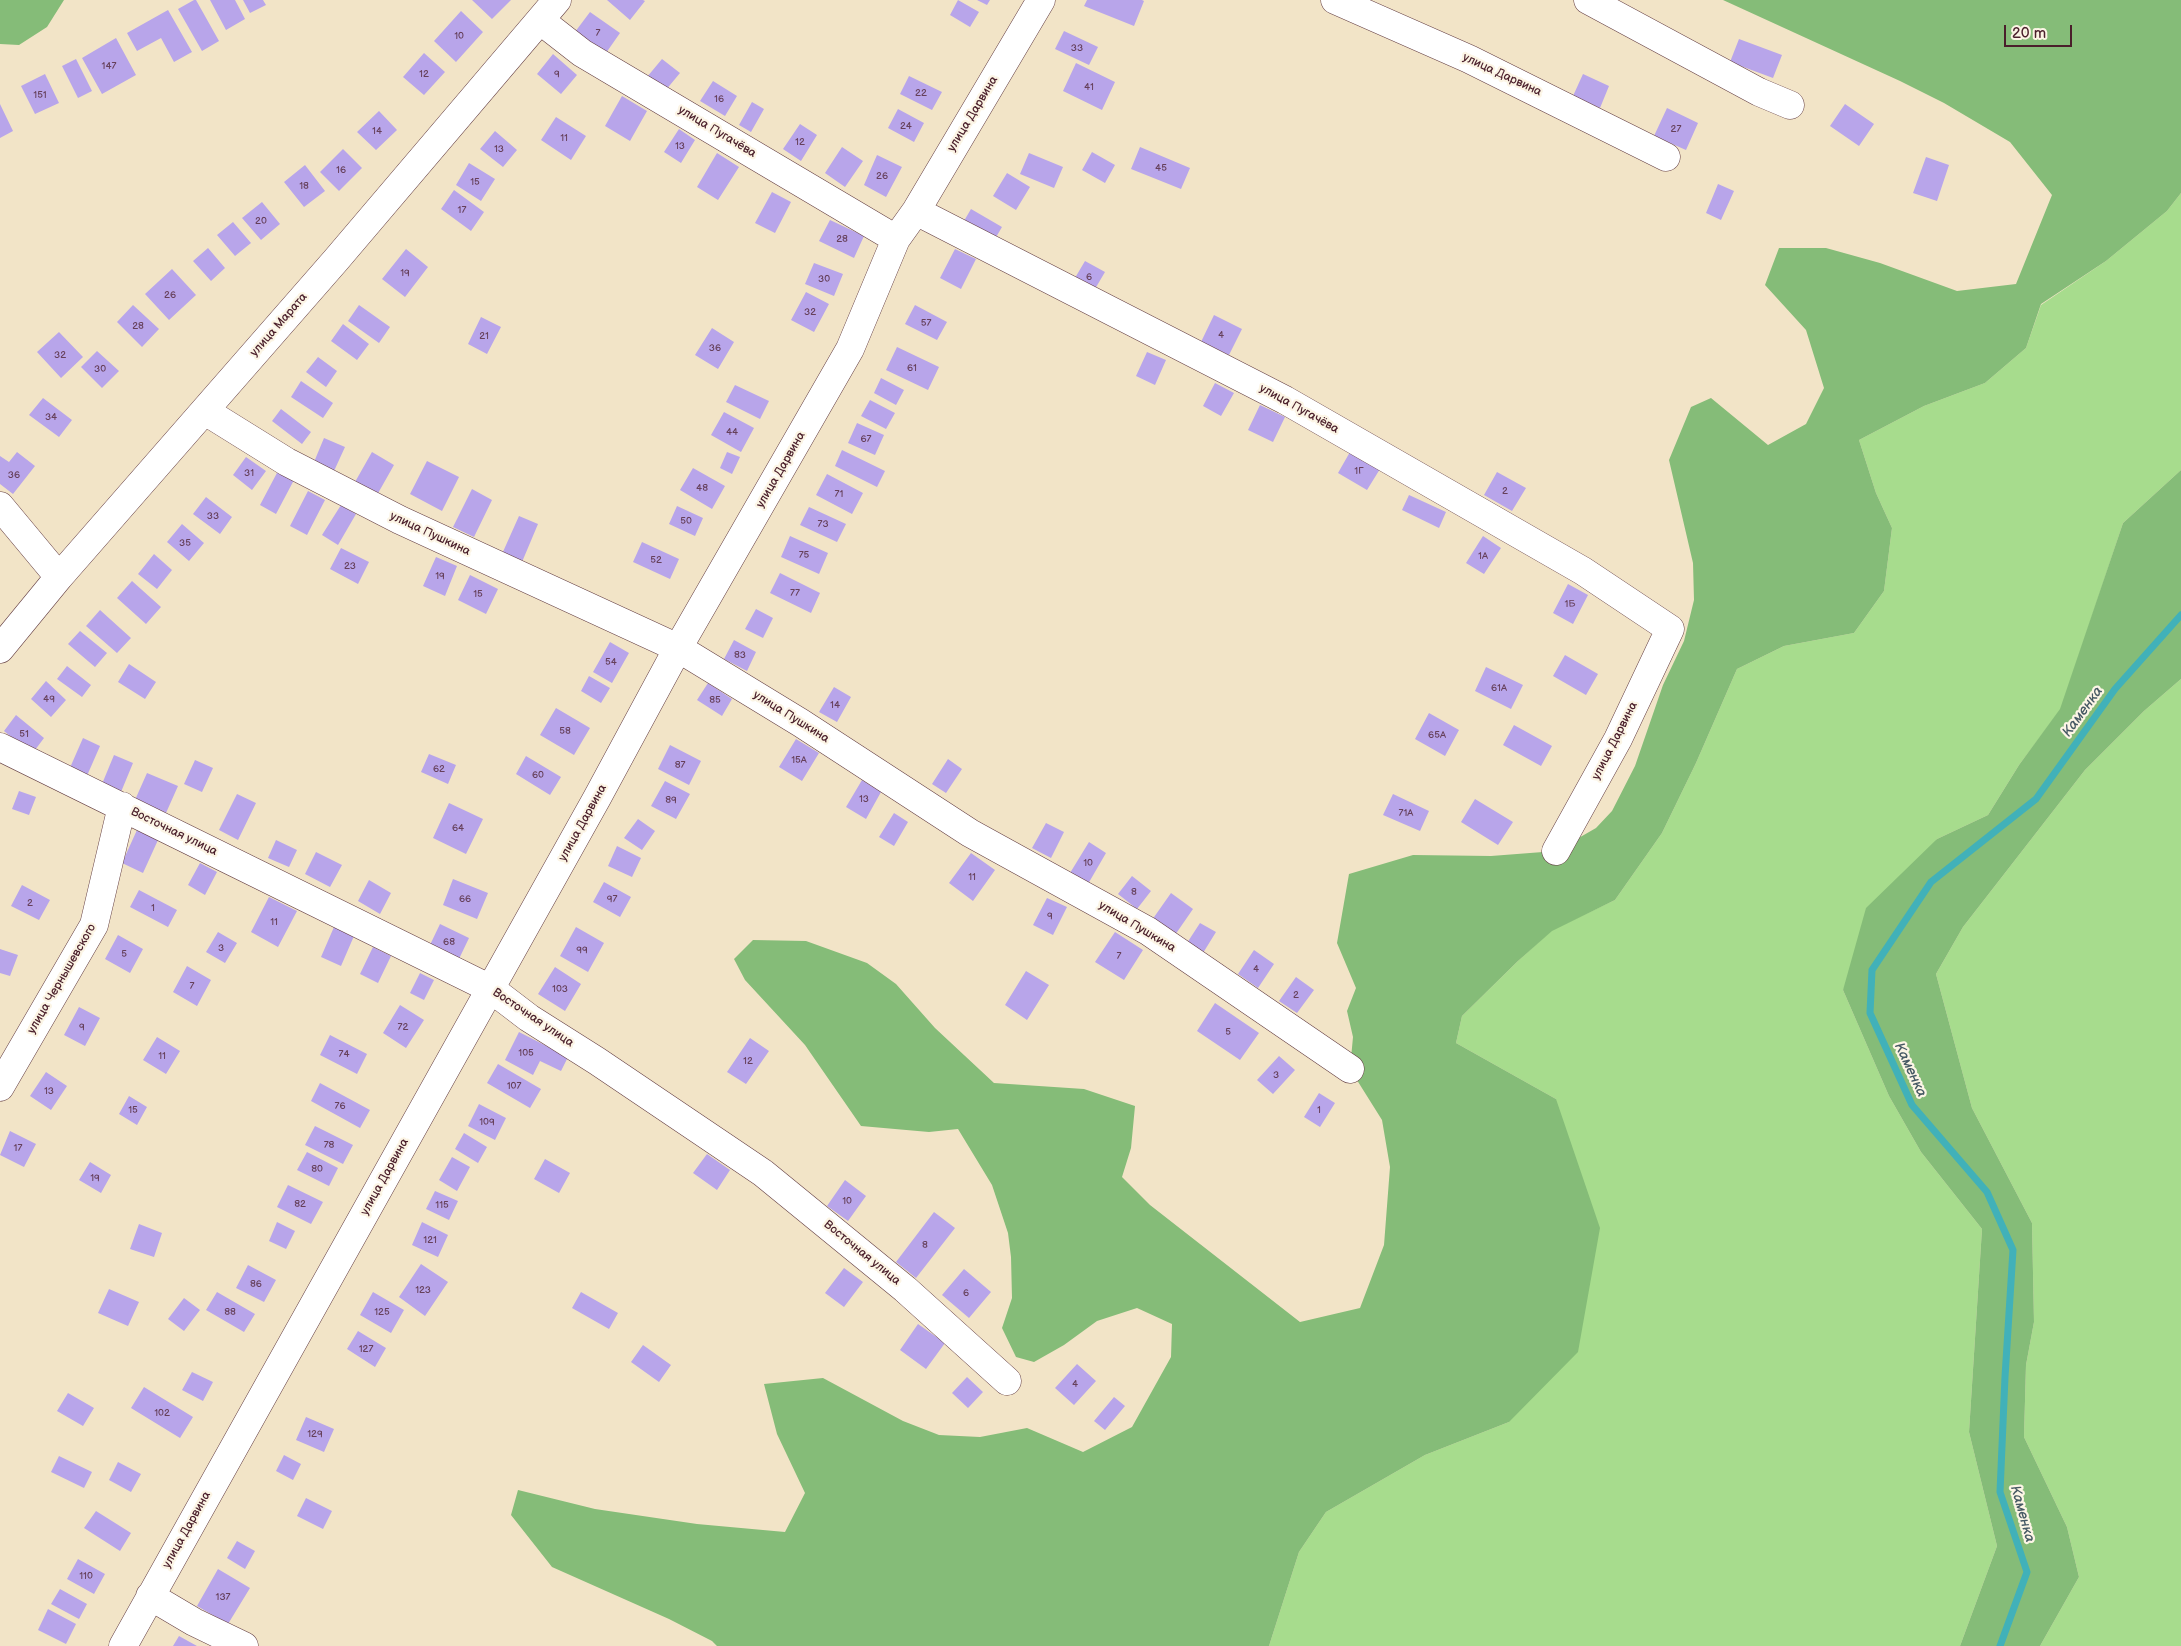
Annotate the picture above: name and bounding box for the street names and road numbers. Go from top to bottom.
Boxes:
street label: улица Дарвина [1460,50,1544,100]
street label: улица Дарвина [945,74,1001,154]
street label: улица Пугачёва [675,103,759,161]
street label: улица Марата [247,290,311,360]
street label: улица Пугачёва [1257,381,1341,437]
street label: улица Дарвина [753,429,809,511]
street label: улица Пушкина [387,509,473,559]
street label: улица Пушкина [750,688,832,746]
street label: улица Дарвина [1589,700,1641,782]
street label: улица Дарвина [556,782,610,864]
street label: Восточная улица [128,805,220,859]
street label: улица Пушкина [1096,898,1178,956]
street label: улица Чернышевского [25,921,99,1037]
street label: Восточная улица [490,986,576,1050]
street label: улица Дарвина [358,1136,412,1218]
street label: Восточная улица [821,1218,903,1288]
street label: улица Дарвина [160,1489,214,1571]

